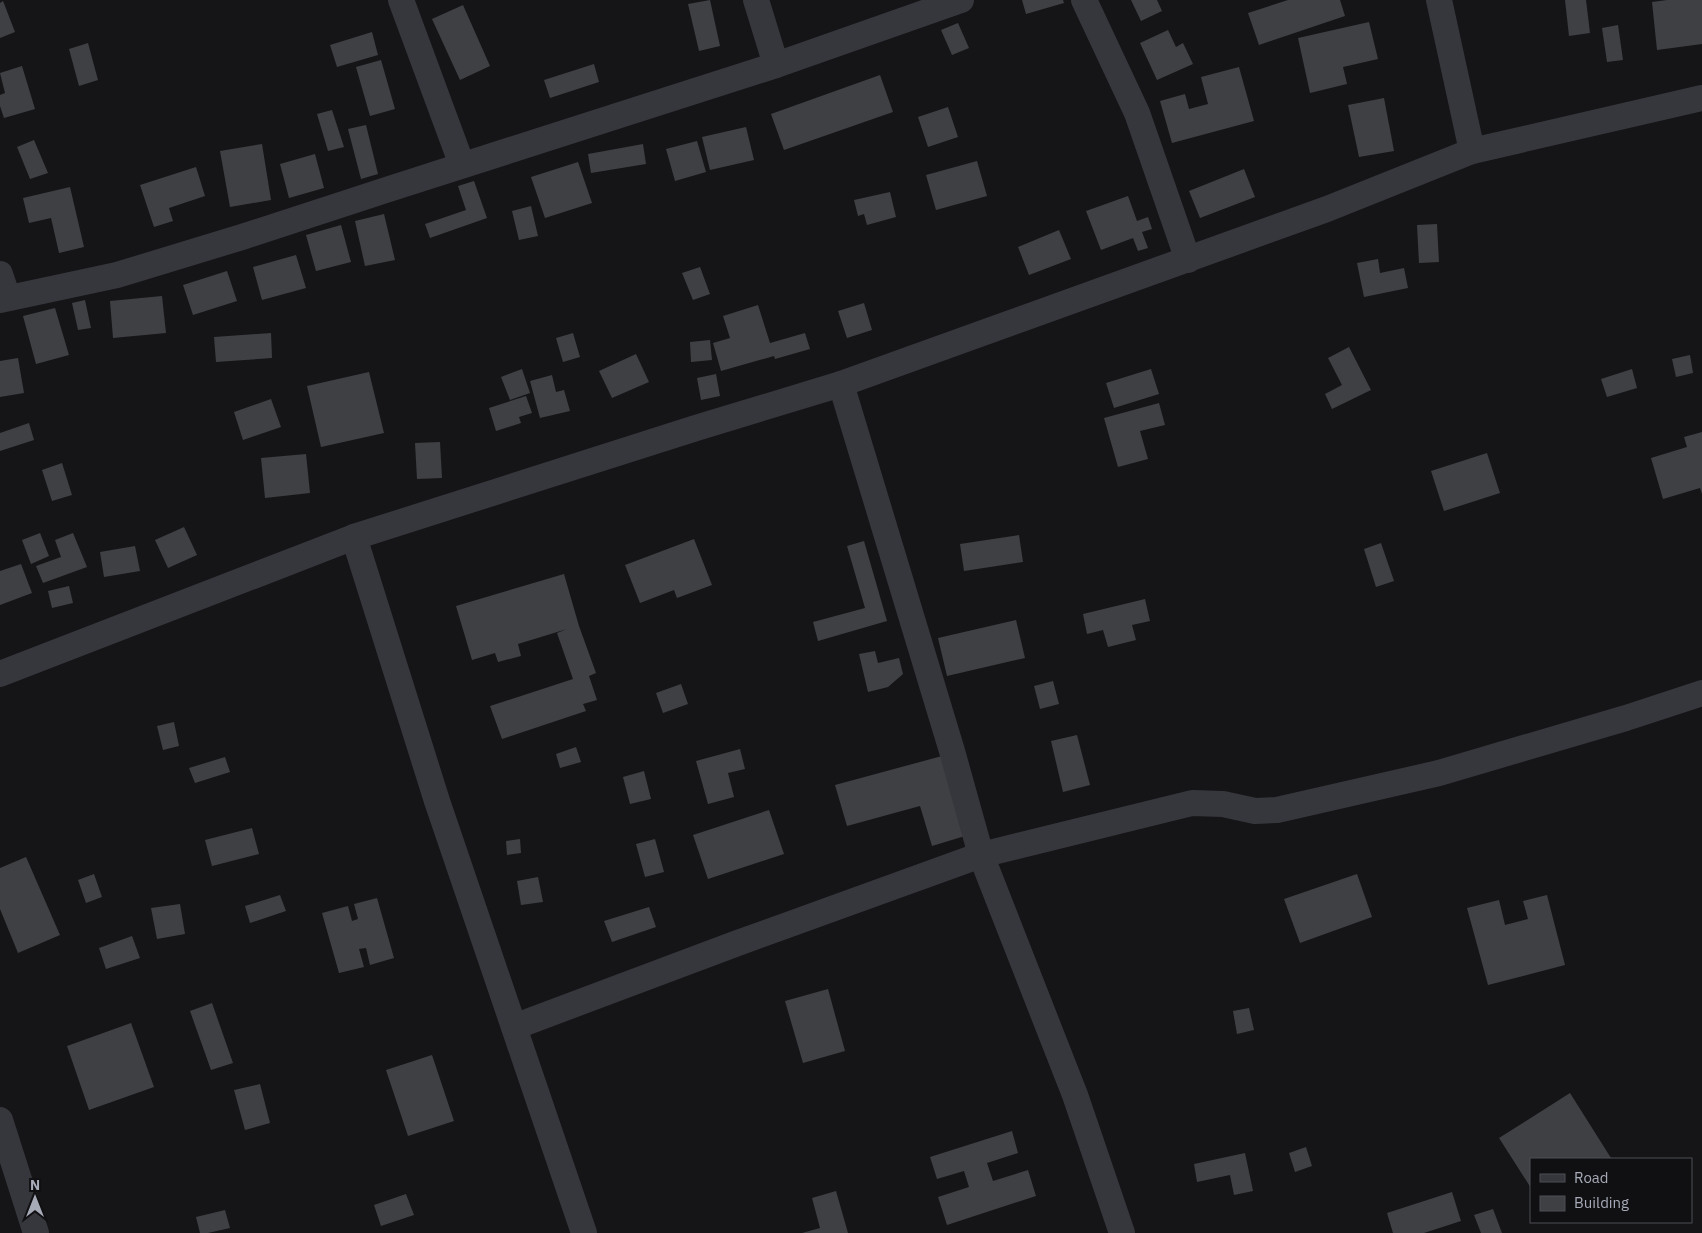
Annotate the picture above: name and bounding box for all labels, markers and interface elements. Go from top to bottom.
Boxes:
legend [1530,1158,1692,1223]
text: Road [1574,1168,1609,1187]
north arrow [10,1173,60,1223]
text: N [30,1176,40,1194]
text: Building [1574,1193,1629,1212]

